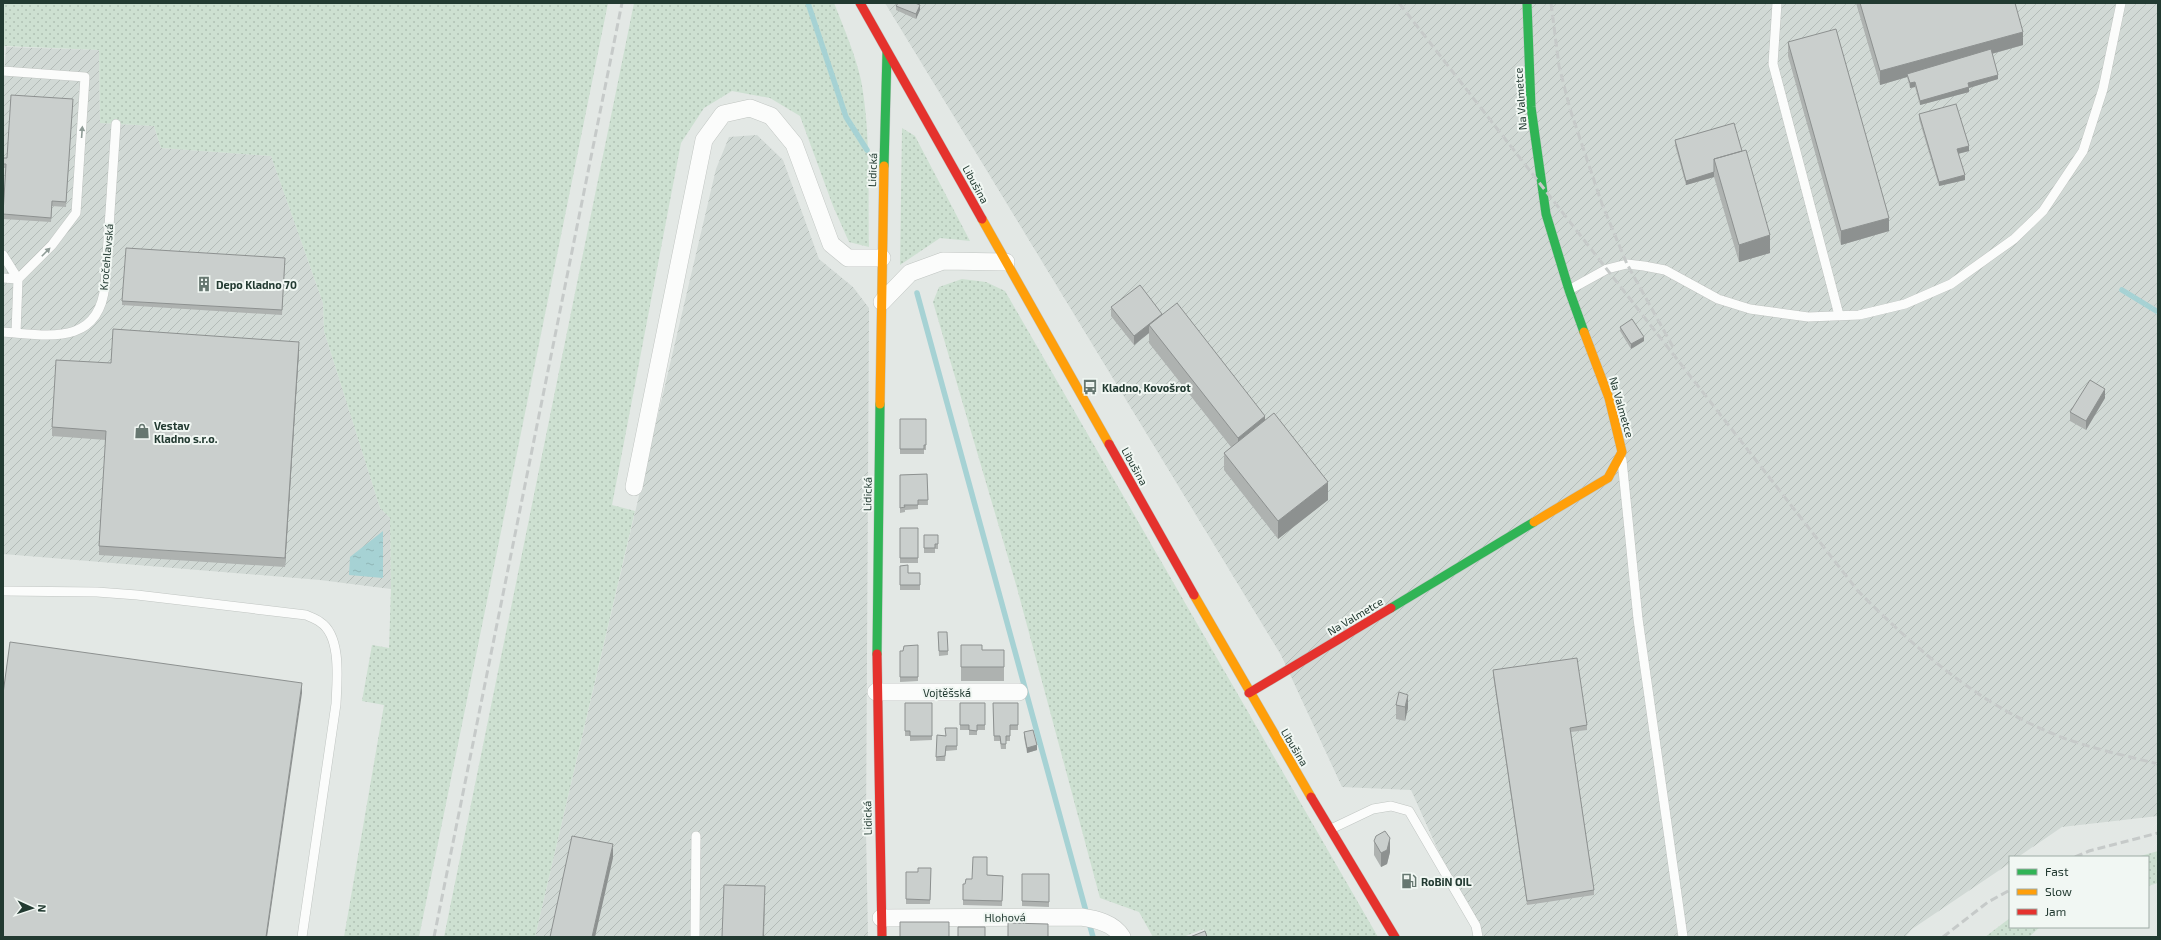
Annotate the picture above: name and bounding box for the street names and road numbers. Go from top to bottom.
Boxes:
street label: Na Valmetce [1511,67,1529,131]
street label: Lidická [865,153,879,187]
street label: Libušina [960,163,992,205]
street label: Kročehlavská [97,223,115,291]
street label: Na Valmetce [1607,375,1637,439]
street label: Libušina [1119,445,1151,487]
street label: Lidická [860,477,874,511]
street label: Na Valmetce [1325,594,1385,638]
street label: Vojtěšská [923,686,971,700]
street label: Libušina [1279,726,1311,768]
street label: Lidická [860,801,874,835]
street label: Hlohová [984,910,1026,924]

